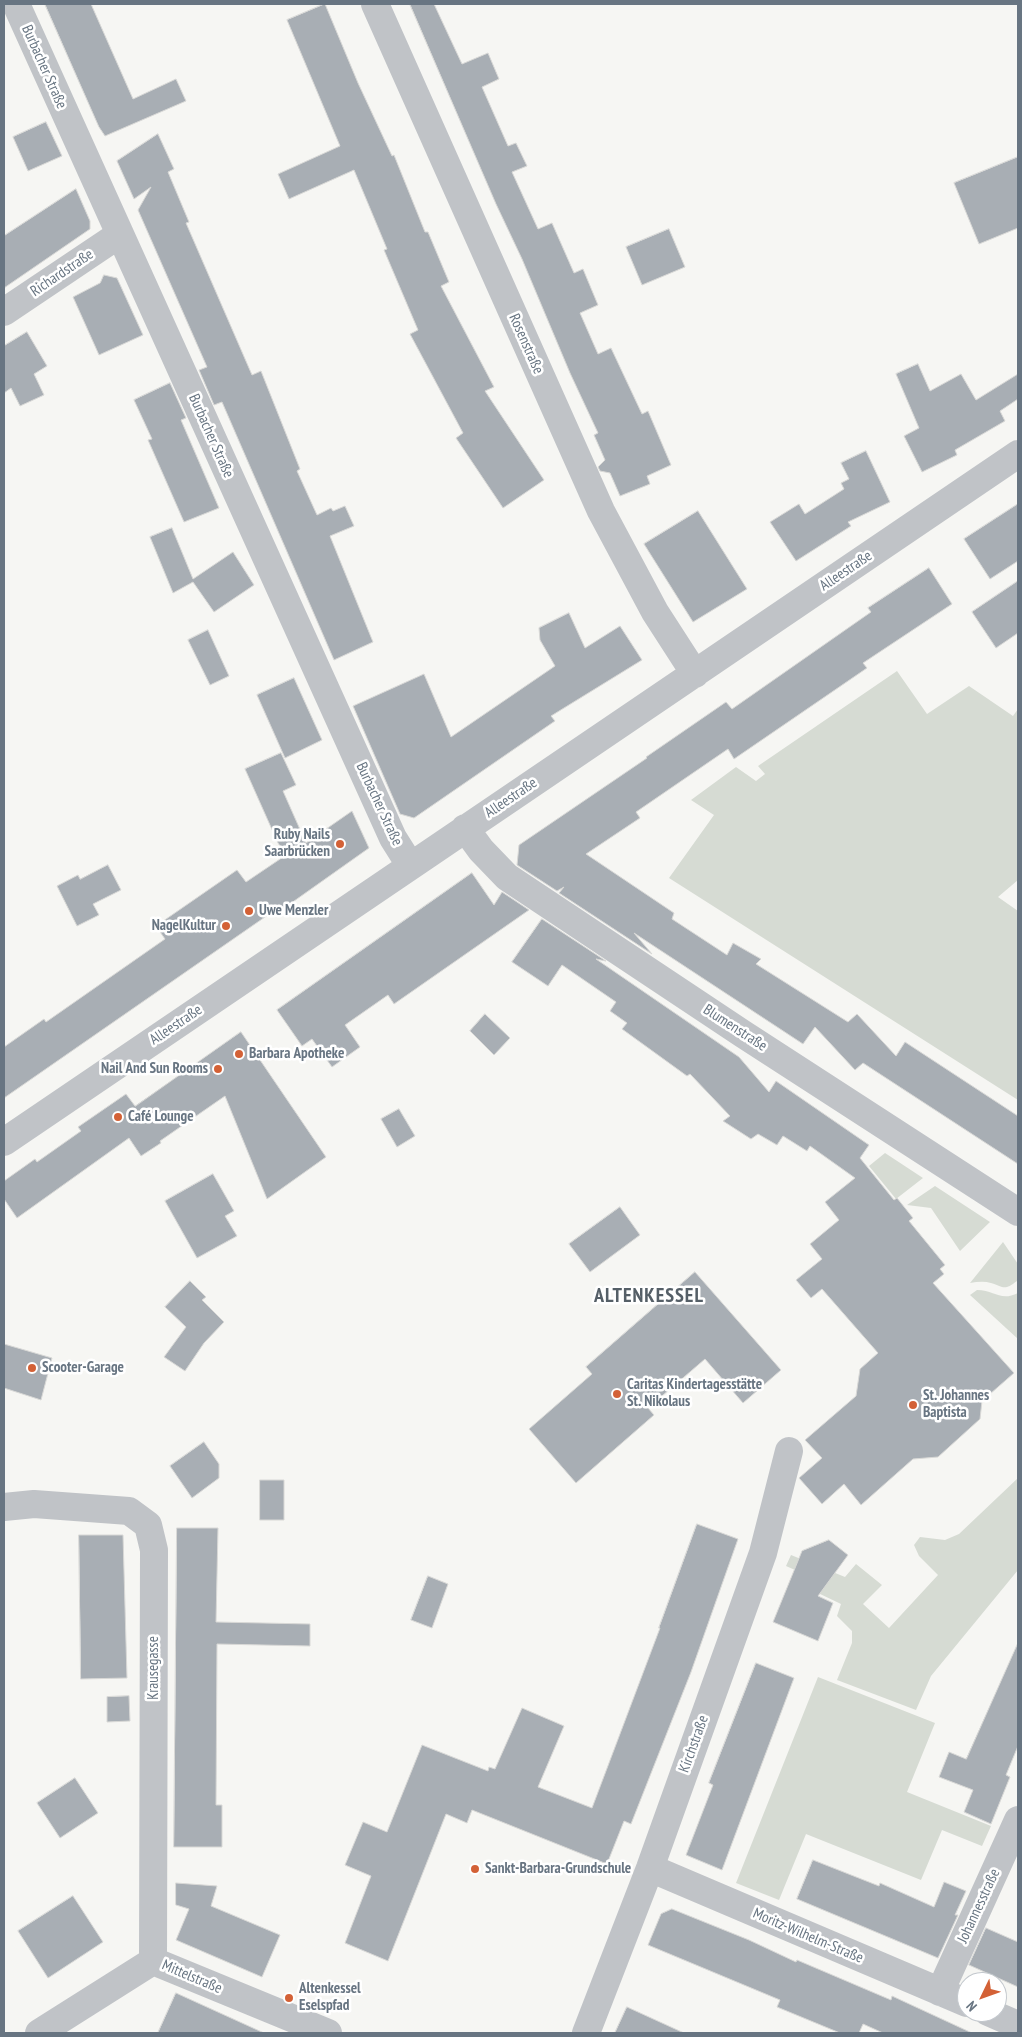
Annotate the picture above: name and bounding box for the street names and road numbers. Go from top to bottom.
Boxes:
street label: Burbacher Straße [18,22,70,112]
street label: Richardstraße [27,245,97,301]
street label: Rosenstraße [505,311,547,377]
street label: Burbacher Straße [185,391,237,481]
street label: Alleestraße [816,547,876,595]
street label: Burbacher Straße [352,760,406,848]
street label: Alleestraße [481,774,541,822]
street label: Alleestraße [146,1001,206,1049]
street label: Blumenstraße [700,1001,770,1055]
street label: Krausegasse [145,1636,163,1700]
street label: Kirchstraße [675,1713,713,1775]
street label: Johannesstraße [954,1866,1004,1946]
street label: Moritz-Wilhelm-Straße [750,1905,866,1967]
street label: Mittelstraße [159,1956,225,1998]

